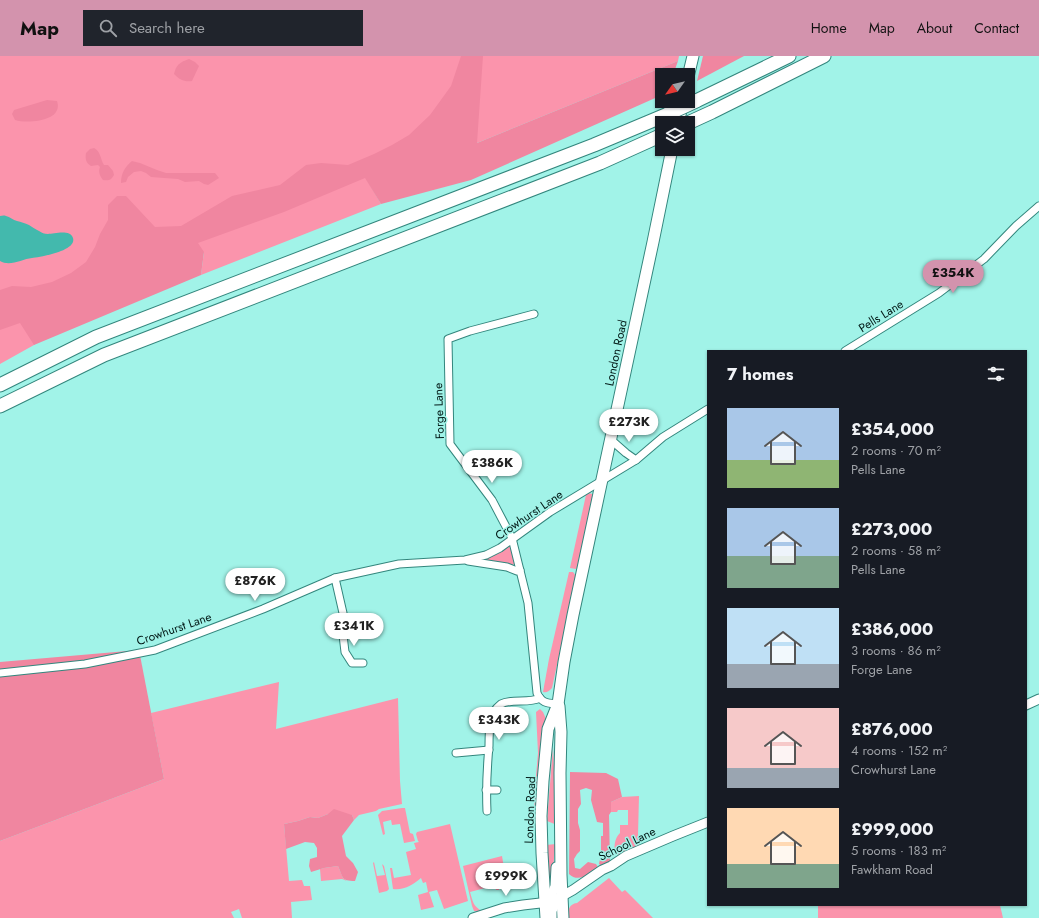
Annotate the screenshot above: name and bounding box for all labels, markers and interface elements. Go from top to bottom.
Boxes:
search box [83,10,363,46]
text: Map [20,15,59,42]
icon: search [97,17,119,39]
text: Search here [129,17,205,39]
text: Home [811,18,847,38]
text: Map [869,18,895,38]
text: About [917,18,952,38]
text: Contact [974,18,1019,38]
north arrow [655,68,695,108]
map controls [655,68,695,156]
button: layers [655,116,695,156]
pin: £354K [925,260,981,294]
text: £354K [932,263,974,282]
street label: Pells Lane [855,295,907,337]
street label: London Road [600,318,632,388]
text: 7 homes [727,362,794,386]
icon: filters [985,363,1007,385]
street label: Forge Lane [429,382,449,440]
pin: £273K [601,409,657,443]
text: £273K [608,412,650,431]
text: £354,000 [851,417,934,441]
icon: home [759,424,807,472]
text: 2 rooms · 70 m² [851,441,941,460]
pin: £386K [464,450,520,484]
text: £386K [471,453,513,472]
text: Pells Lane [851,460,905,479]
street label: Crowhurst Lane [491,486,567,544]
text: £273,000 [851,517,932,541]
icon: home [759,524,807,572]
text: 2 rooms · 58 m² [851,541,941,560]
text: Pells Lane [851,560,905,579]
pin: £876K [227,568,283,602]
text: £876K [234,571,276,590]
street label: Crowhurst Lane [134,608,214,650]
pin: £341K [326,613,382,647]
text: £341K [334,616,374,635]
text: £386,000 [851,617,933,641]
icon: home [759,624,807,672]
text: 3 rooms · 86 m² [851,641,941,660]
text: Forge Lane [851,660,912,679]
pin: £343K [471,707,527,741]
text: £343K [478,710,520,729]
text: £876,000 [851,717,933,741]
icon: home [759,724,807,772]
text: 4 rooms · 152 m² [851,741,947,760]
text: Crowhurst Lane [851,760,936,779]
street label: London Road [520,776,540,844]
text: £999,000 [851,817,934,841]
street label: School Lane [595,822,659,866]
icon: home [759,824,807,872]
text: 5 rooms · 183 m² [851,841,946,860]
text: Fawkham Road [851,860,933,879]
pin: £999K [478,863,534,897]
text: £999K [484,866,528,885]

